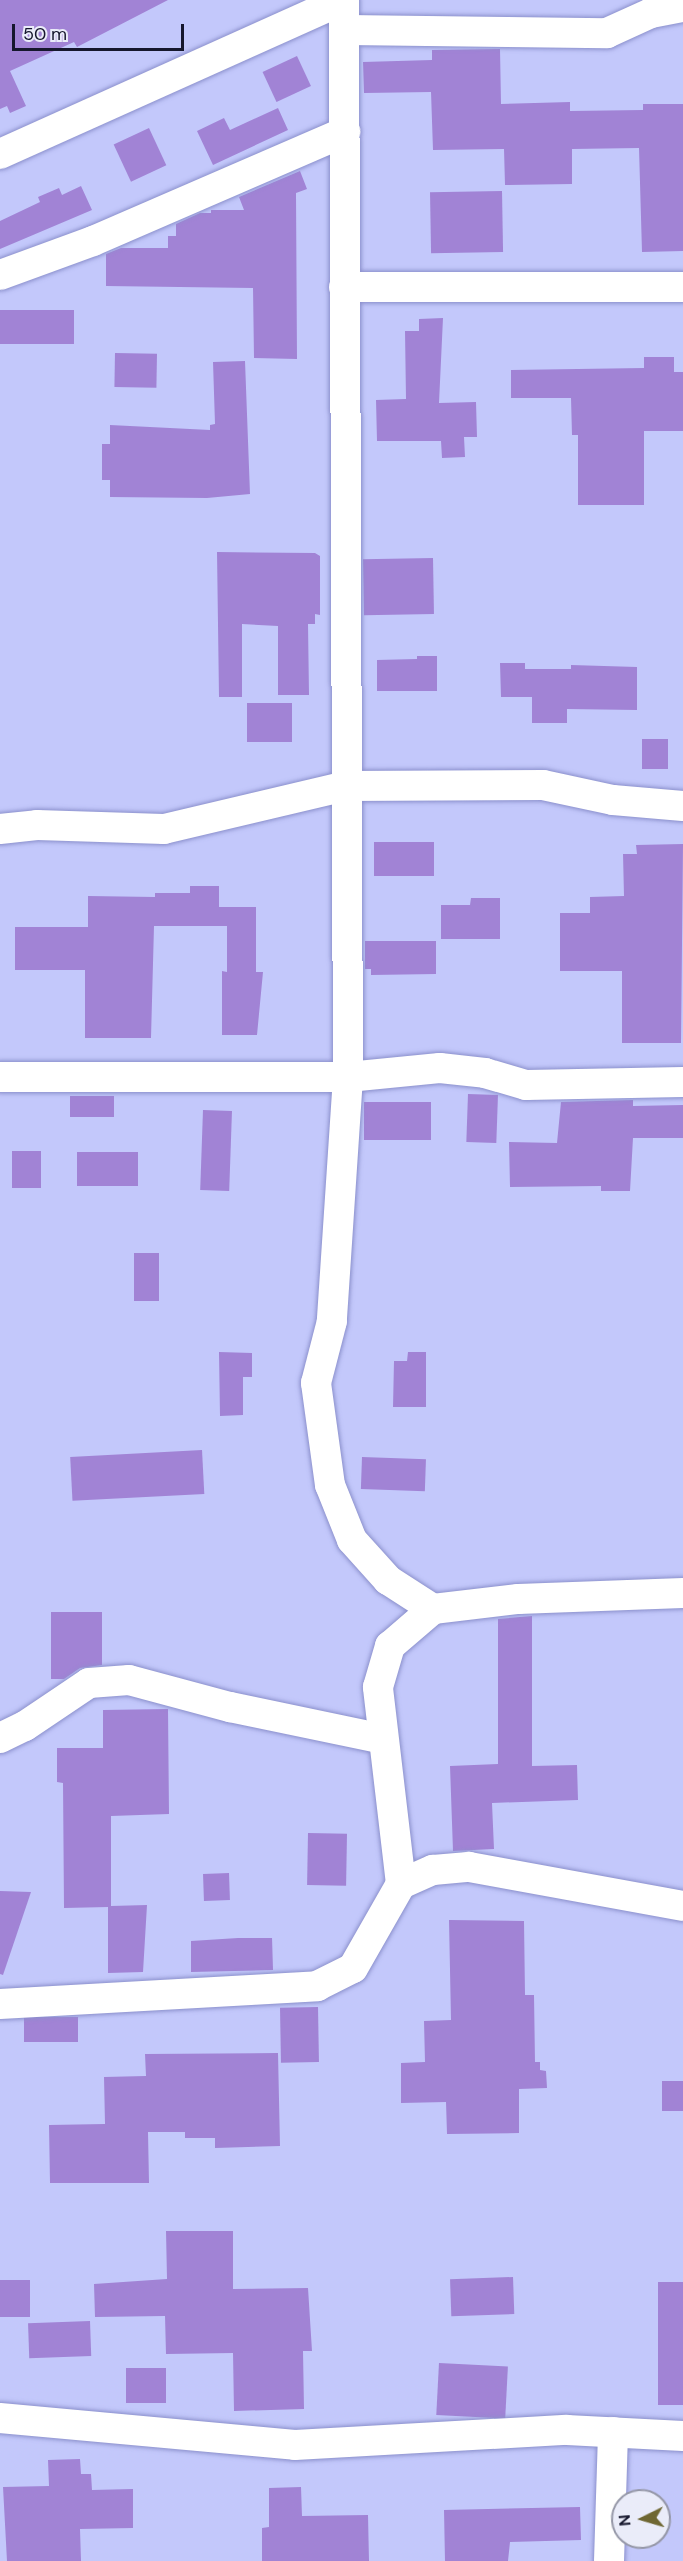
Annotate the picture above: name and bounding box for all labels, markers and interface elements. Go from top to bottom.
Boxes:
scale bar [15,12,188,50]
text: 50 m [23,22,67,46]
north arrow [611,2489,671,2549]
text: N [614,2514,636,2527]

